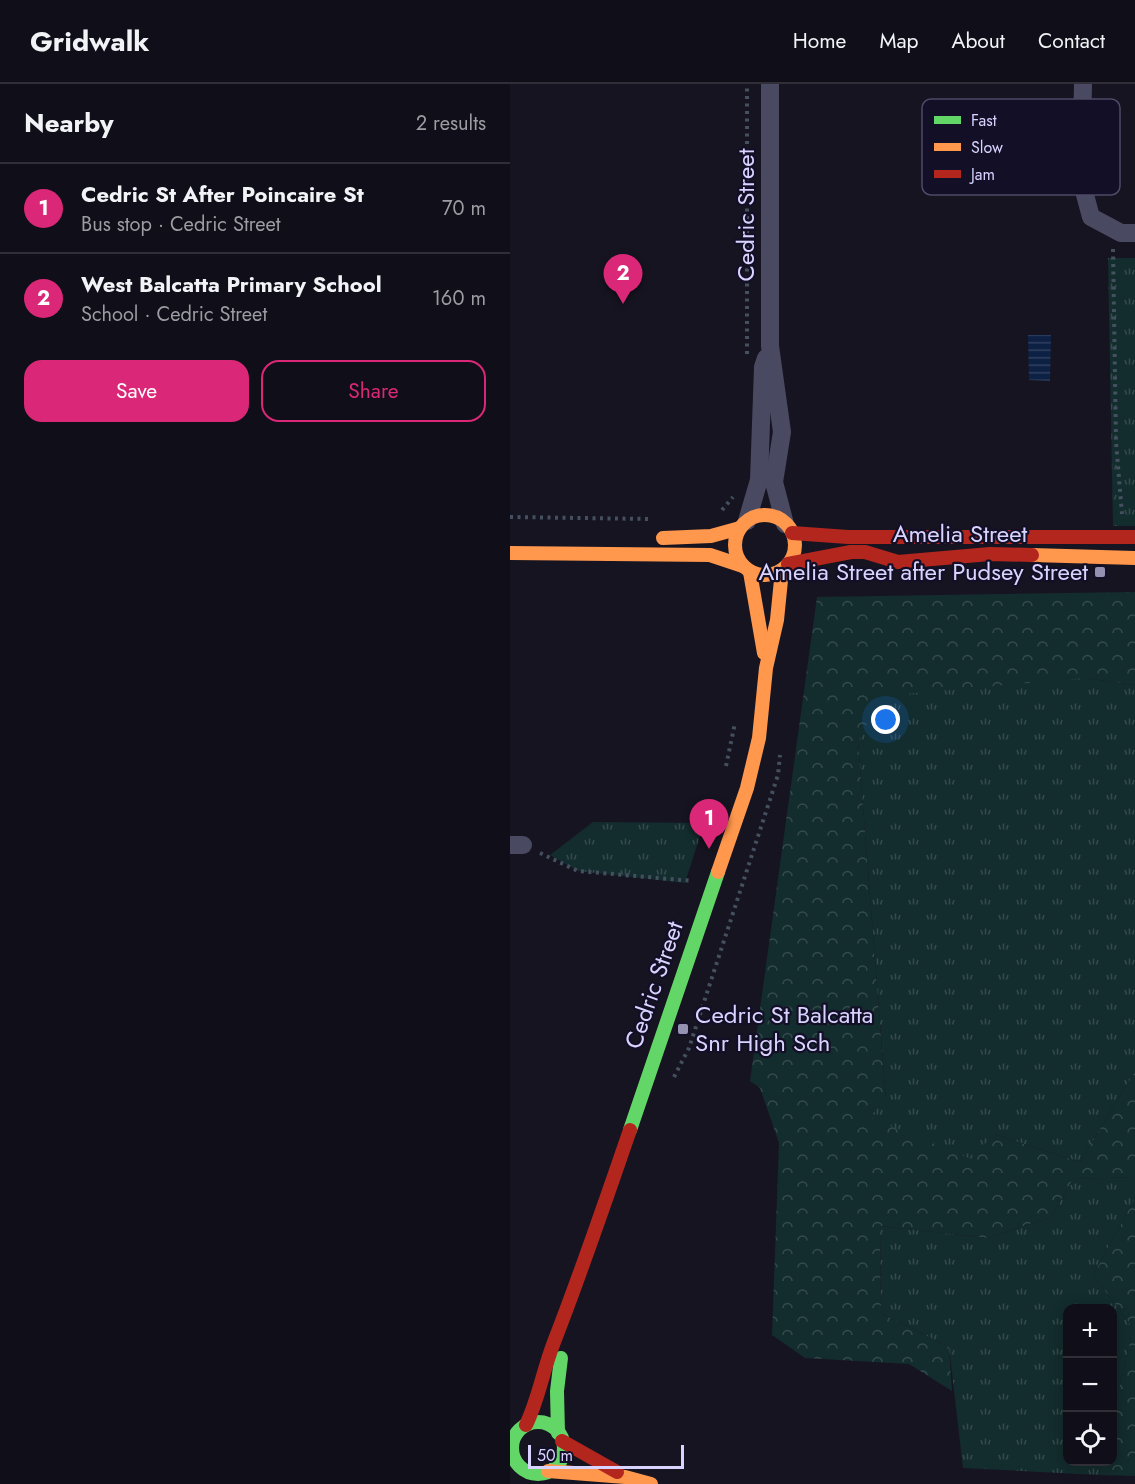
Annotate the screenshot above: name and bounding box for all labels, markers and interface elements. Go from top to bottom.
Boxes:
text: Gridwalk [30,21,149,62]
text: Home [793,26,846,56]
text: Map [879,26,919,56]
text: About [952,26,1005,56]
text: Contact [1038,26,1105,56]
legend [922,99,1120,195]
text: Nearby [24,104,113,142]
text: 2 results [416,109,486,138]
text: Fast [971,109,997,132]
text: Slow [971,136,1003,159]
street label: Cedric Street [728,148,763,281]
text: Jam [969,163,995,186]
text: Cedric St After Poincaire St [81,178,364,210]
text: 1 [38,194,49,223]
text: 70 m [442,194,486,223]
text: Bus stop · Cedric Street [81,210,281,239]
pin: 2 [604,254,642,304]
text: West Balcatta Primary School [81,268,382,300]
text: 2 [37,284,50,313]
text: 160 m [432,284,486,313]
text: School · Cedric Street [81,300,267,329]
button: Save [24,360,249,422]
button: Share [261,360,486,422]
street label: Amelia Street [893,516,1028,551]
place label: Amelia Street after Pudsey Street [759,554,1088,589]
marker: Amelia Street after Pudsey Street [1093,565,1107,579]
your location [871,705,900,734]
pin: 1 [690,800,728,849]
street label: Cedric Street [615,916,692,1053]
place label: Cedric St Balcatta Snr High Sch [695,997,873,1060]
marker: Cedric St Balcatta Snr High Sch [676,1022,690,1036]
map controls [1063,1304,1117,1466]
button: + [1063,1304,1117,1358]
button: − [1063,1358,1117,1412]
button: locate [1063,1412,1117,1466]
scale bar [528,1442,684,1470]
text: 50 m [537,1444,573,1467]

